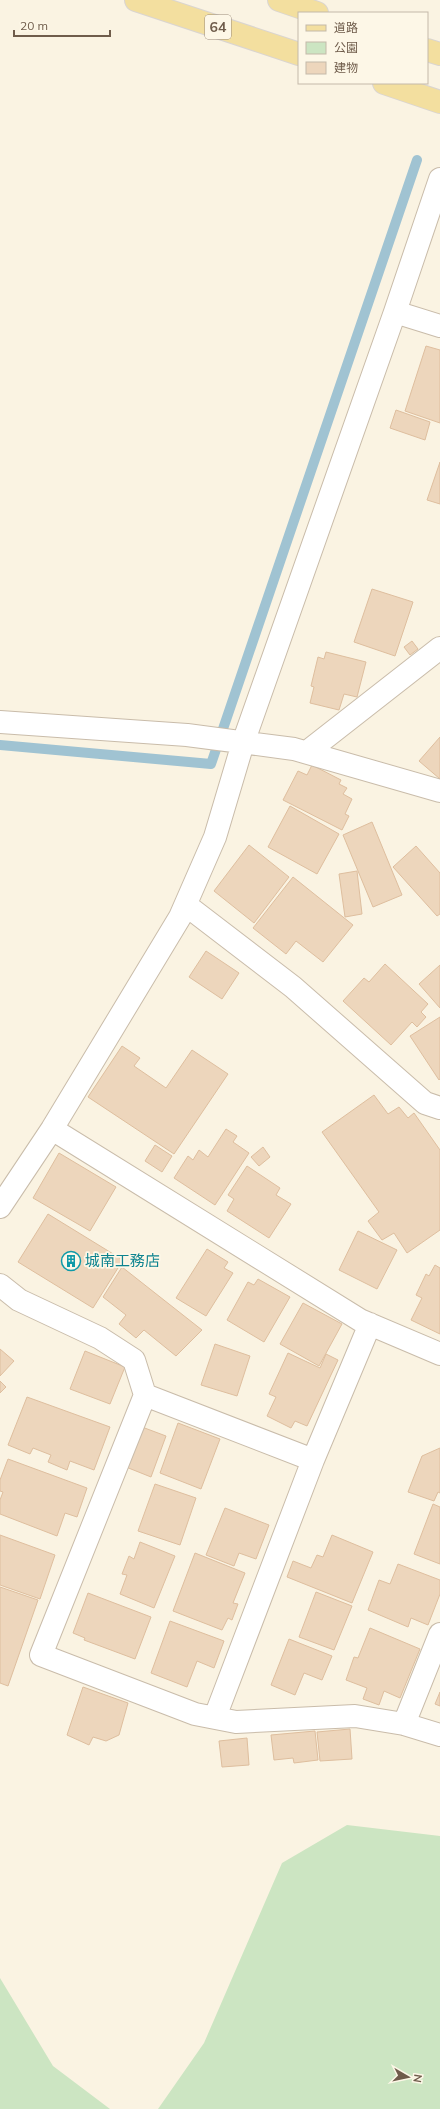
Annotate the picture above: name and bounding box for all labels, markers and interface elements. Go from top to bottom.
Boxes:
scale bar [14,12,110,38]
legend [298,12,428,84]
road number: 64 [205,15,231,39]
text: 20 m [20,18,48,33]
text: 道路 [334,20,358,35]
text: 公園 [334,40,358,55]
text: 建物 [334,60,358,75]
building icon: 城南工務店 [60,1250,82,1272]
place label: 城南工務店 [85,1251,160,1270]
north arrow [388,2057,428,2097]
text: N [410,2073,425,2084]

